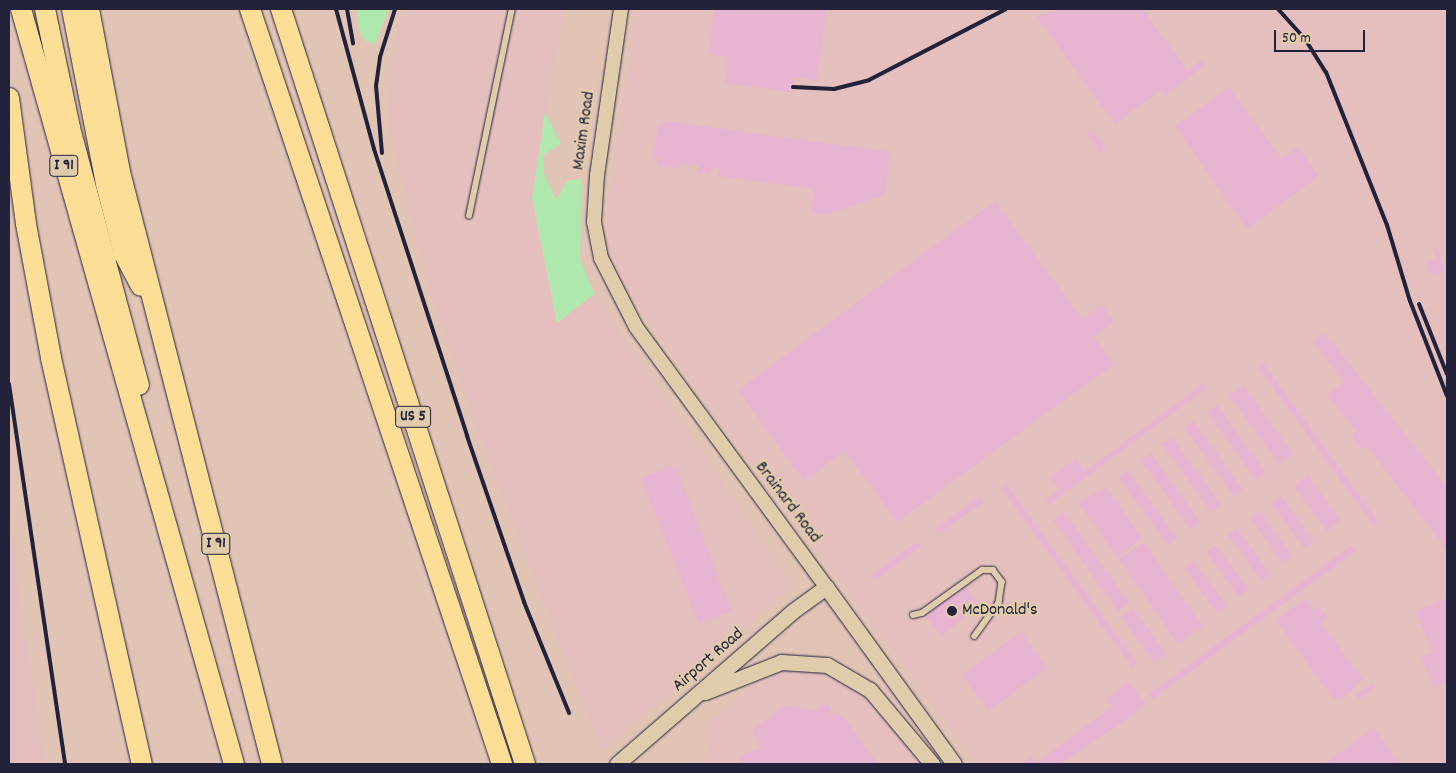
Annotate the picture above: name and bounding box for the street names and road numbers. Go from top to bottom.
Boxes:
street label: Maxim Road [569,90,601,172]
road number: I 91 [49,153,79,180]
road number: US 5 [394,404,432,431]
street label: Brainard Road [749,458,825,548]
road number: I 91 [201,530,231,558]
street label: Airport Road [669,624,749,698]

